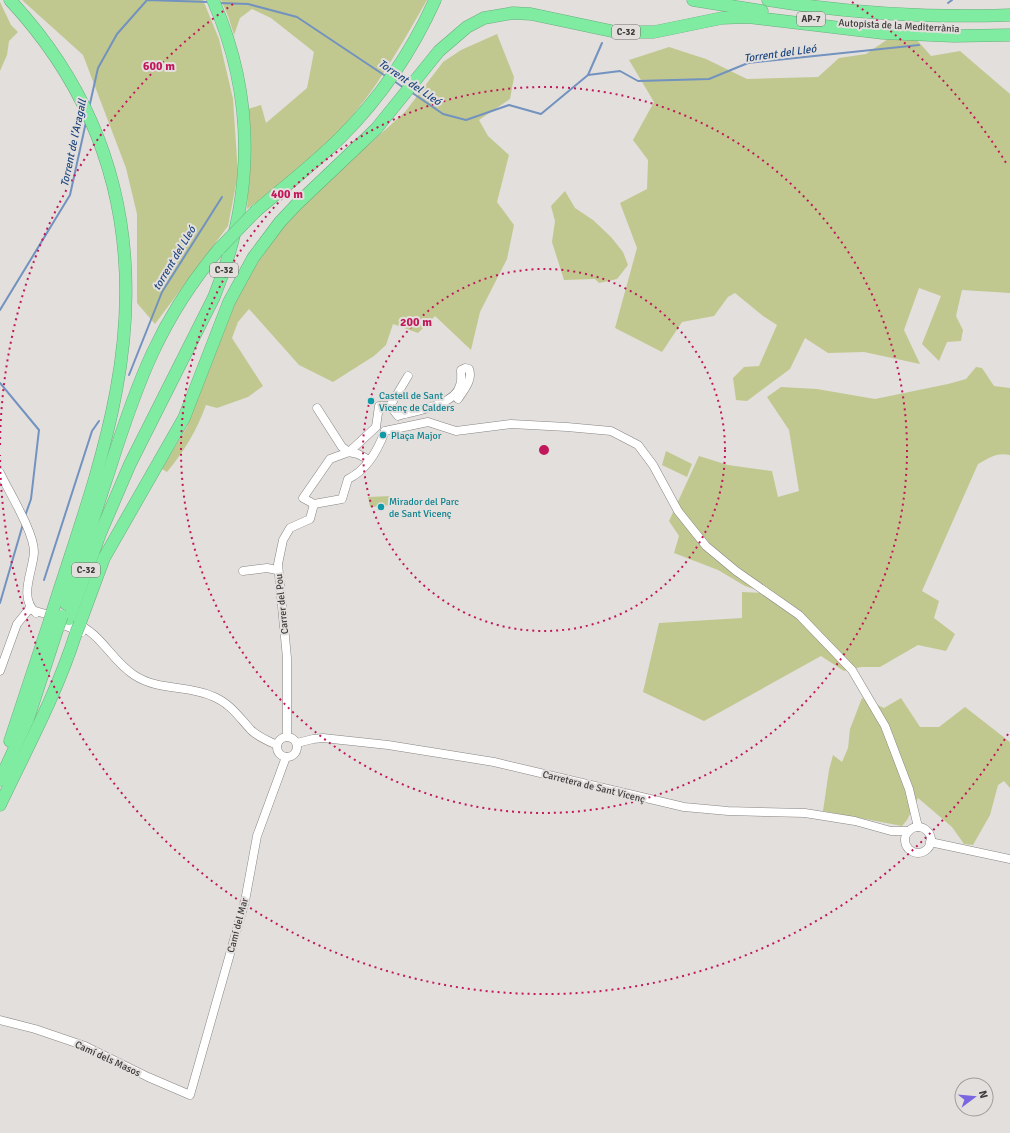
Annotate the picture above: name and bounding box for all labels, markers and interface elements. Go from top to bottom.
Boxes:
road number: AP-7 [797,12,825,26]
street label: Autopista de la Mediterrània [838,17,960,35]
road number: C-32 [612,25,640,39]
water label: Torrent del Lleó [743,42,818,65]
water label: Torrent del Lleó [376,57,445,109]
text: 600 m [143,59,175,74]
water label: Torrent de l'Aragall [58,98,89,188]
text: 400 m [271,187,303,202]
water label: torrent del Lleó [150,223,199,293]
road number: C-32 [210,263,238,277]
text: 200 m [400,315,432,330]
place label: Castell de Sant Vicenç de Calders [379,390,455,414]
marker: Castell de Sant Vicenç de Calders [366,396,376,406]
marker: Plaça Major [378,430,388,440]
place label: Plaça Major [391,430,442,442]
centre of rings [537,443,551,457]
place label: Mirador del Parc de Sant Vicenç [389,496,459,520]
marker: Mirador del Parc de Sant Vicenç [376,502,386,512]
road number: C-32 [72,563,100,577]
street label: Carrer del Pou [273,573,291,635]
street label: Carretera de Sant Vicenç [541,768,646,806]
street label: Camí del Mar [225,896,251,954]
street label: Camí dels Masos [73,1038,143,1080]
north arrow [954,1077,994,1117]
text: N [976,1089,990,1100]

